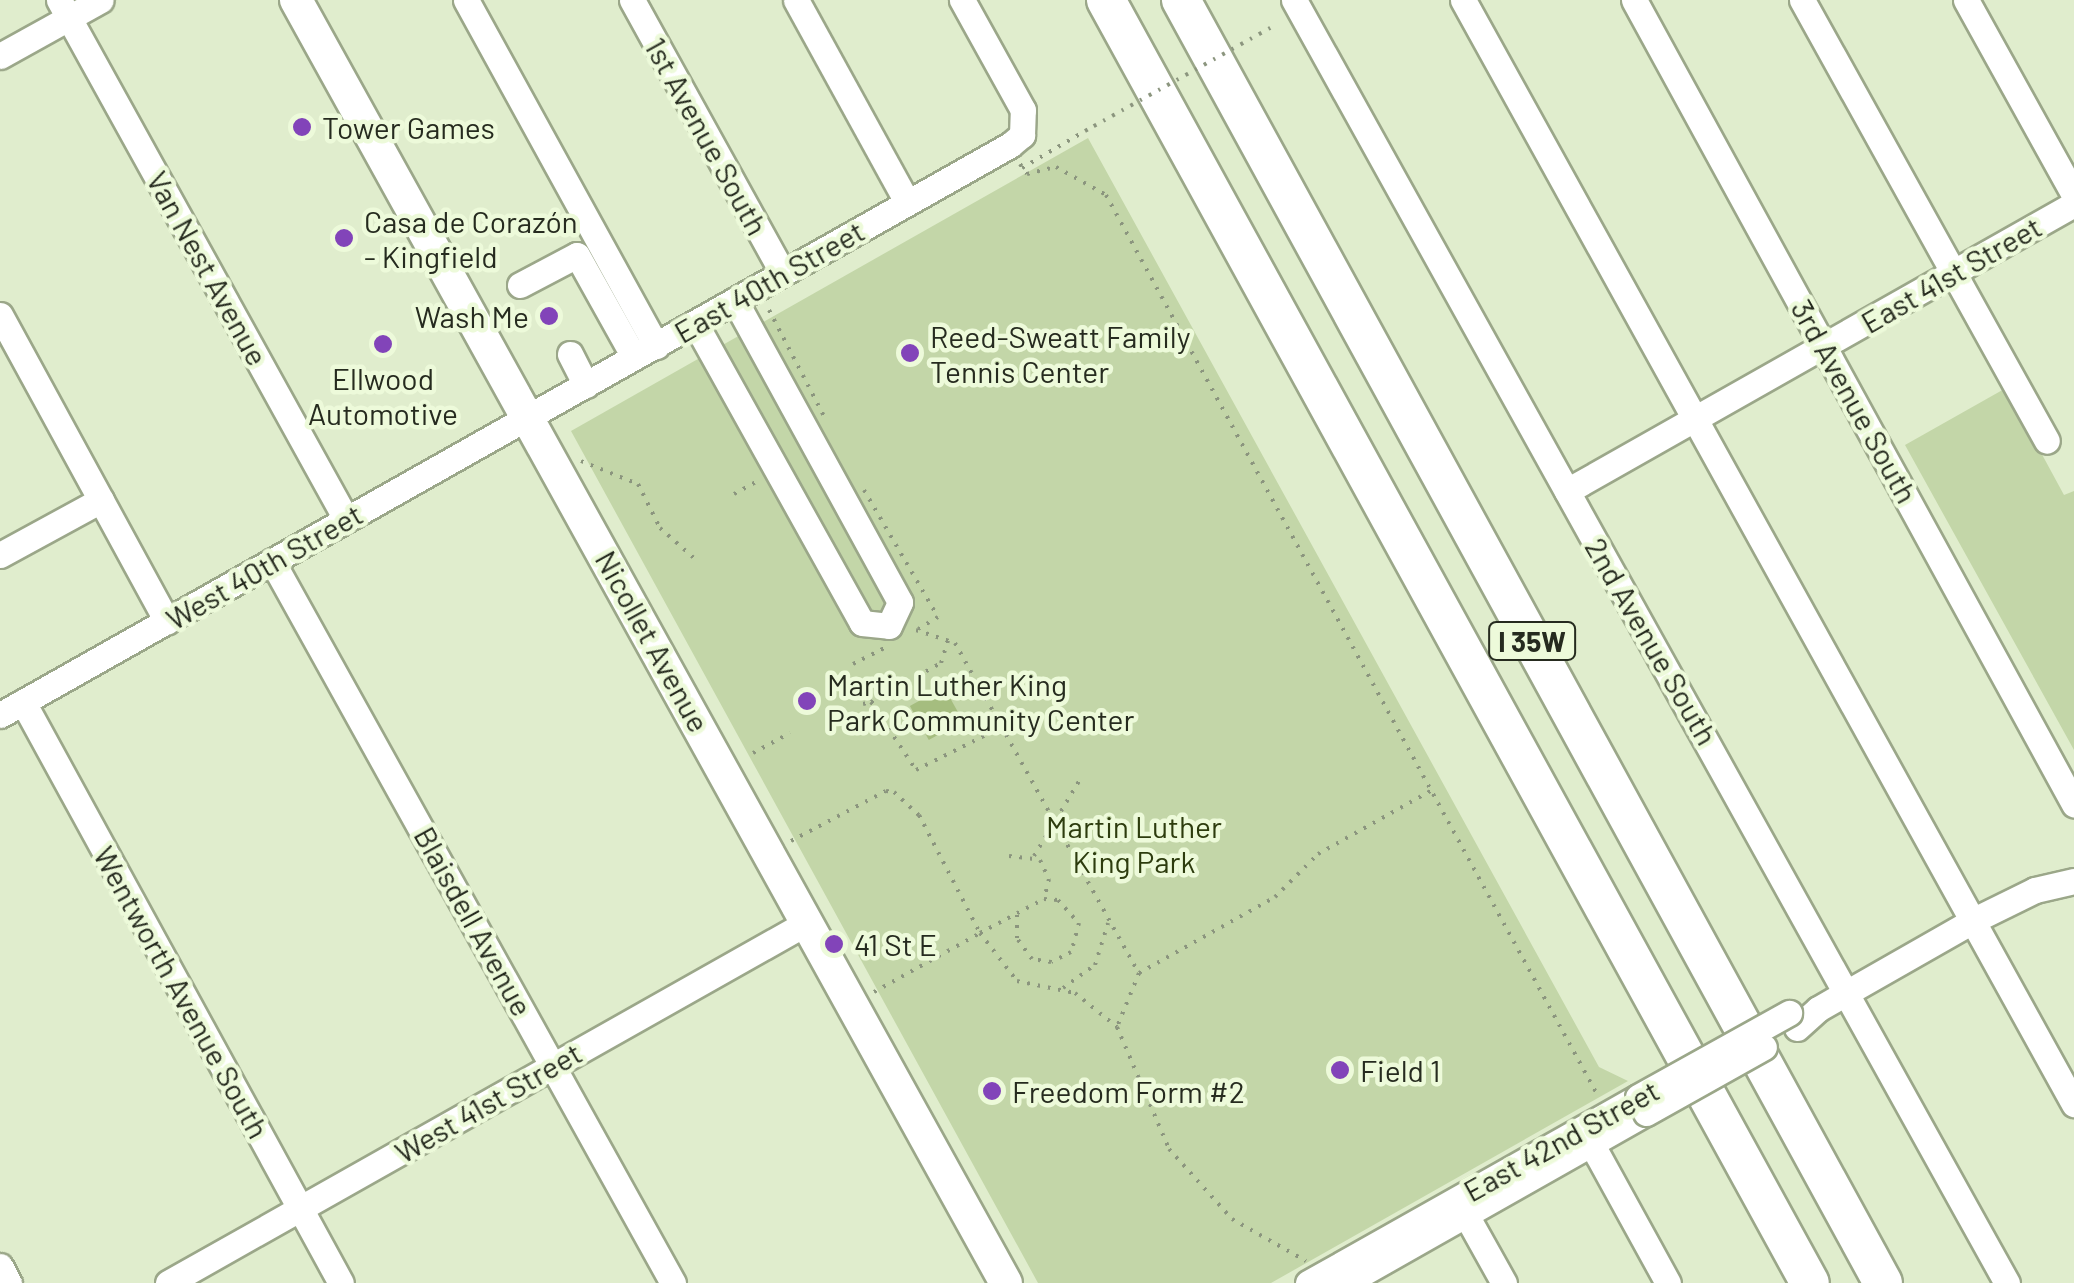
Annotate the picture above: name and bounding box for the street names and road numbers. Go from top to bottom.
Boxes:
street label: 1st Avenue South [638,31,776,241]
street label: Van Nest Avenue [140,165,276,371]
street label: East 41st Street [1854,208,2048,340]
street label: East 40th Street [668,212,870,350]
street label: 3rd Avenue South [1784,293,1926,509]
street label: West 40th Street [160,495,368,637]
street label: 2nd Avenue South [1578,531,1726,751]
street label: Nicollet Avenue [588,544,718,738]
road number: I 35W [1487,618,1577,664]
street label: Blaisdell Avenue [407,820,541,1022]
street label: Wentworth Avenue South [87,840,277,1144]
street label: West 41st Street [388,1034,588,1170]
street label: East 42nd Street [1457,1071,1665,1209]

